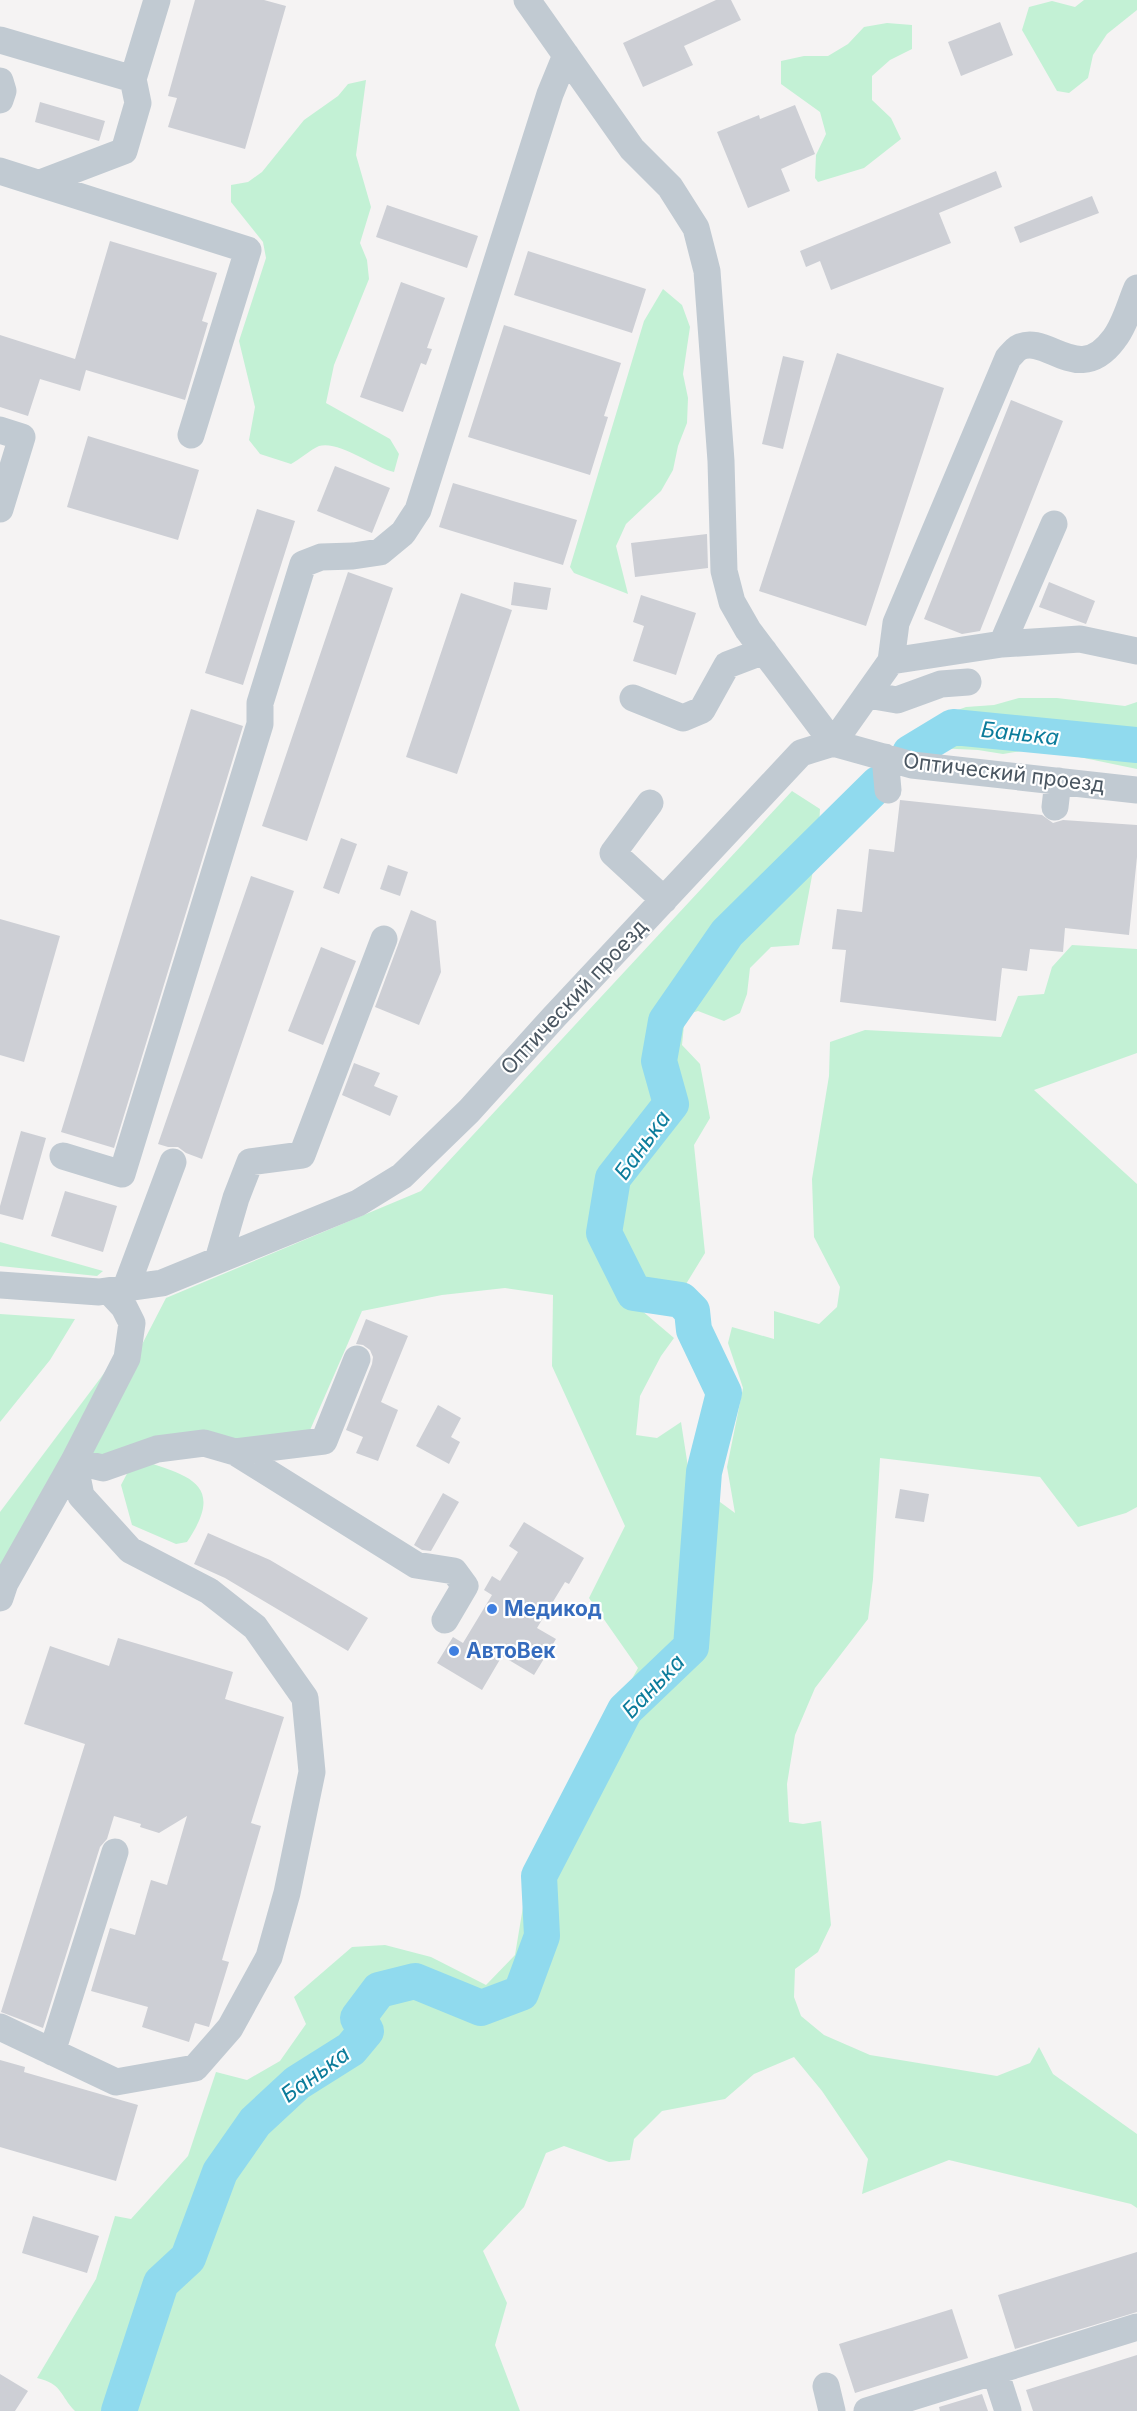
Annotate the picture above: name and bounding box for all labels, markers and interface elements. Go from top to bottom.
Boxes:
water label: Банька [980,716,1060,750]
street label: Оптический проезд [902,748,1106,797]
street label: Оптический проезд [495,914,652,1079]
water label: Банька [608,1106,676,1184]
place label: Медикод [504,1596,602,1621]
marker: Медикод [485,1602,499,1616]
place label: АвтоВек [466,1638,556,1663]
marker: АвтоВек [447,1644,461,1658]
water label: Банька [616,1649,690,1723]
water label: Банька [276,2040,354,2108]

